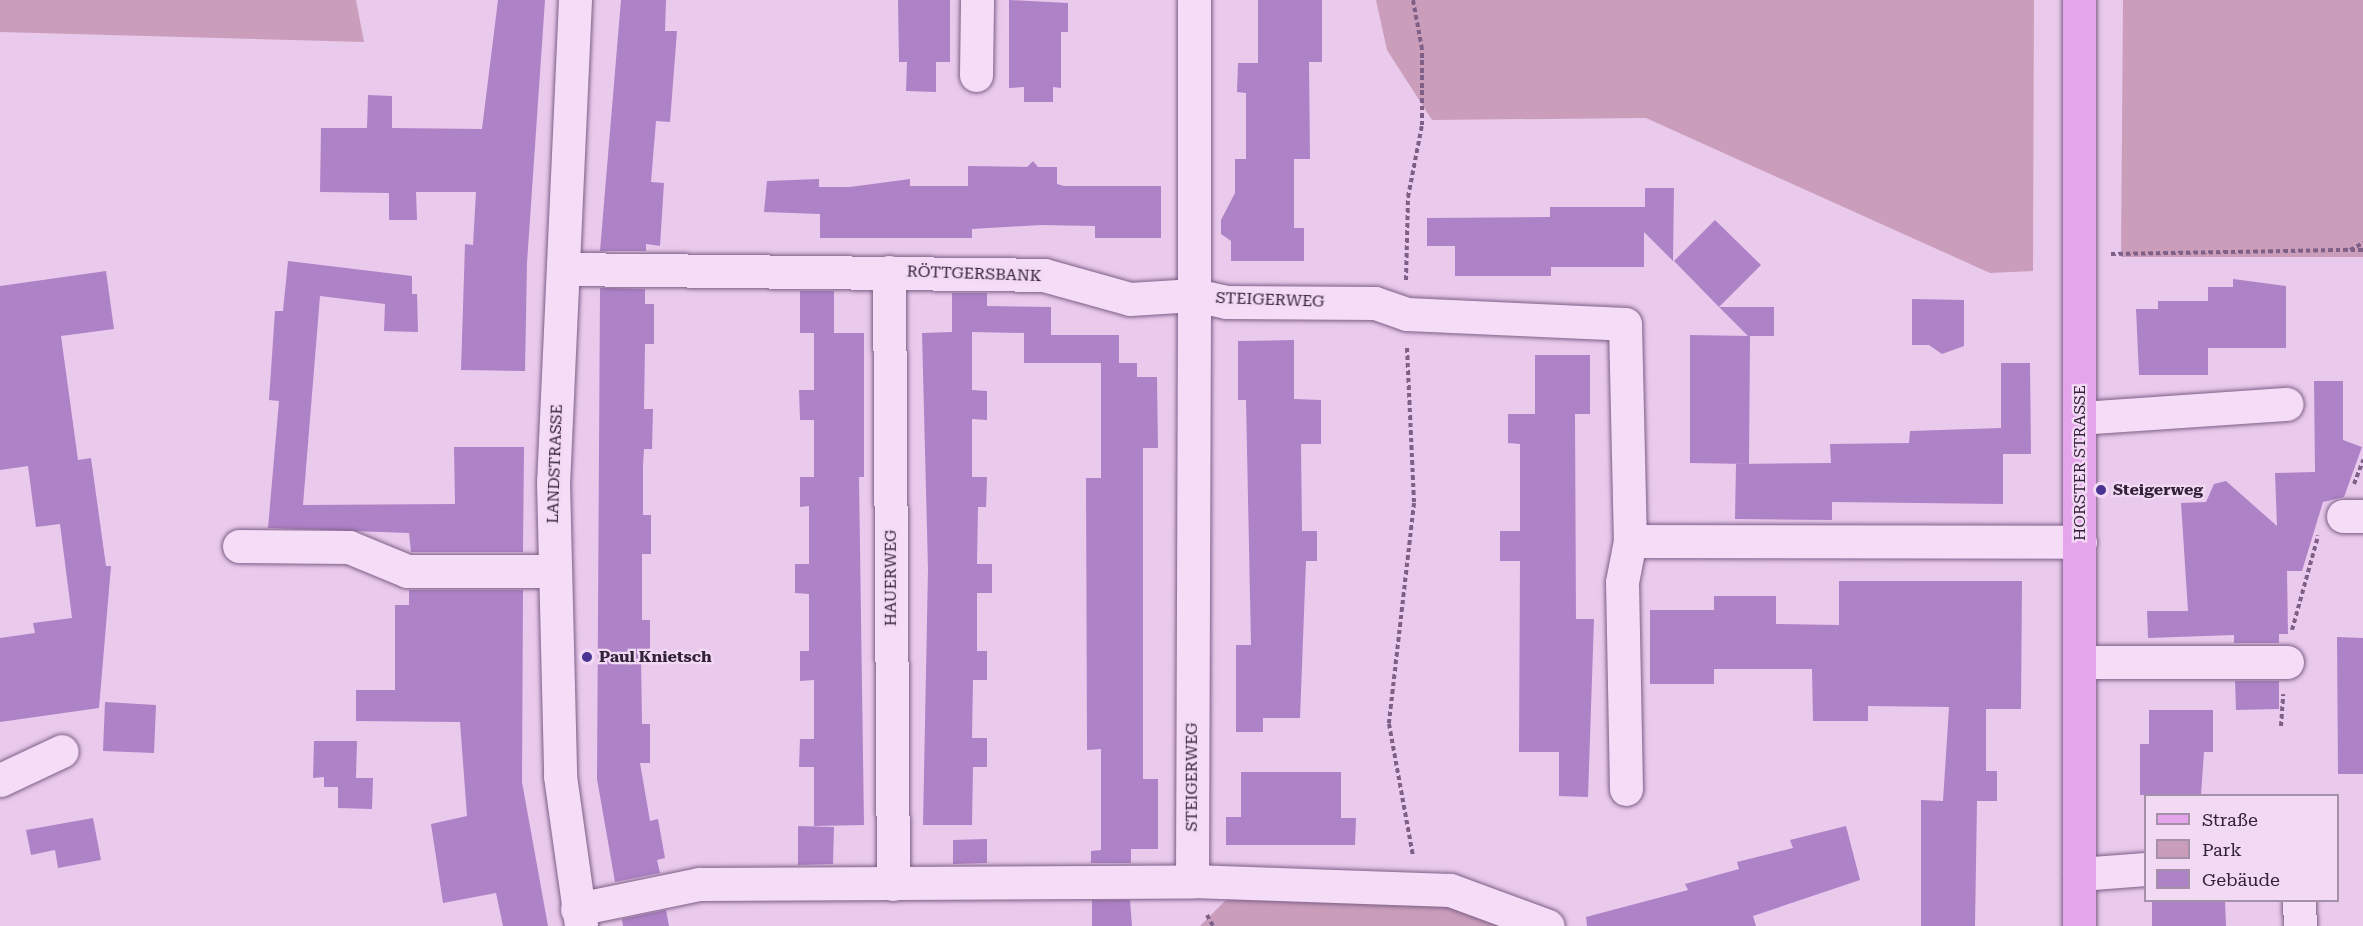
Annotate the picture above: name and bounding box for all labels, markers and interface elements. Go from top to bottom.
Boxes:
street label: RÖTTGERSBANK [906,262,1042,286]
street label: STEIGERWEG [1215,289,1325,311]
street label: HORSTER STRASSE [2070,385,2090,541]
street label: LANDSTRASSE [543,404,567,524]
place label: Steigerweg [2113,480,2203,500]
marker: Steigerweg [2094,483,2108,497]
street label: HAUERWEG [881,530,901,626]
place label: Paul Knietsch [599,647,712,667]
marker: Paul Knietsch [580,650,594,664]
street label: STEIGERWEG [1182,723,1202,831]
legend [2144,794,2339,902]
text: Straße [2202,809,2258,830]
text: Park [2202,839,2242,860]
text: Gebäude [2202,869,2280,890]

